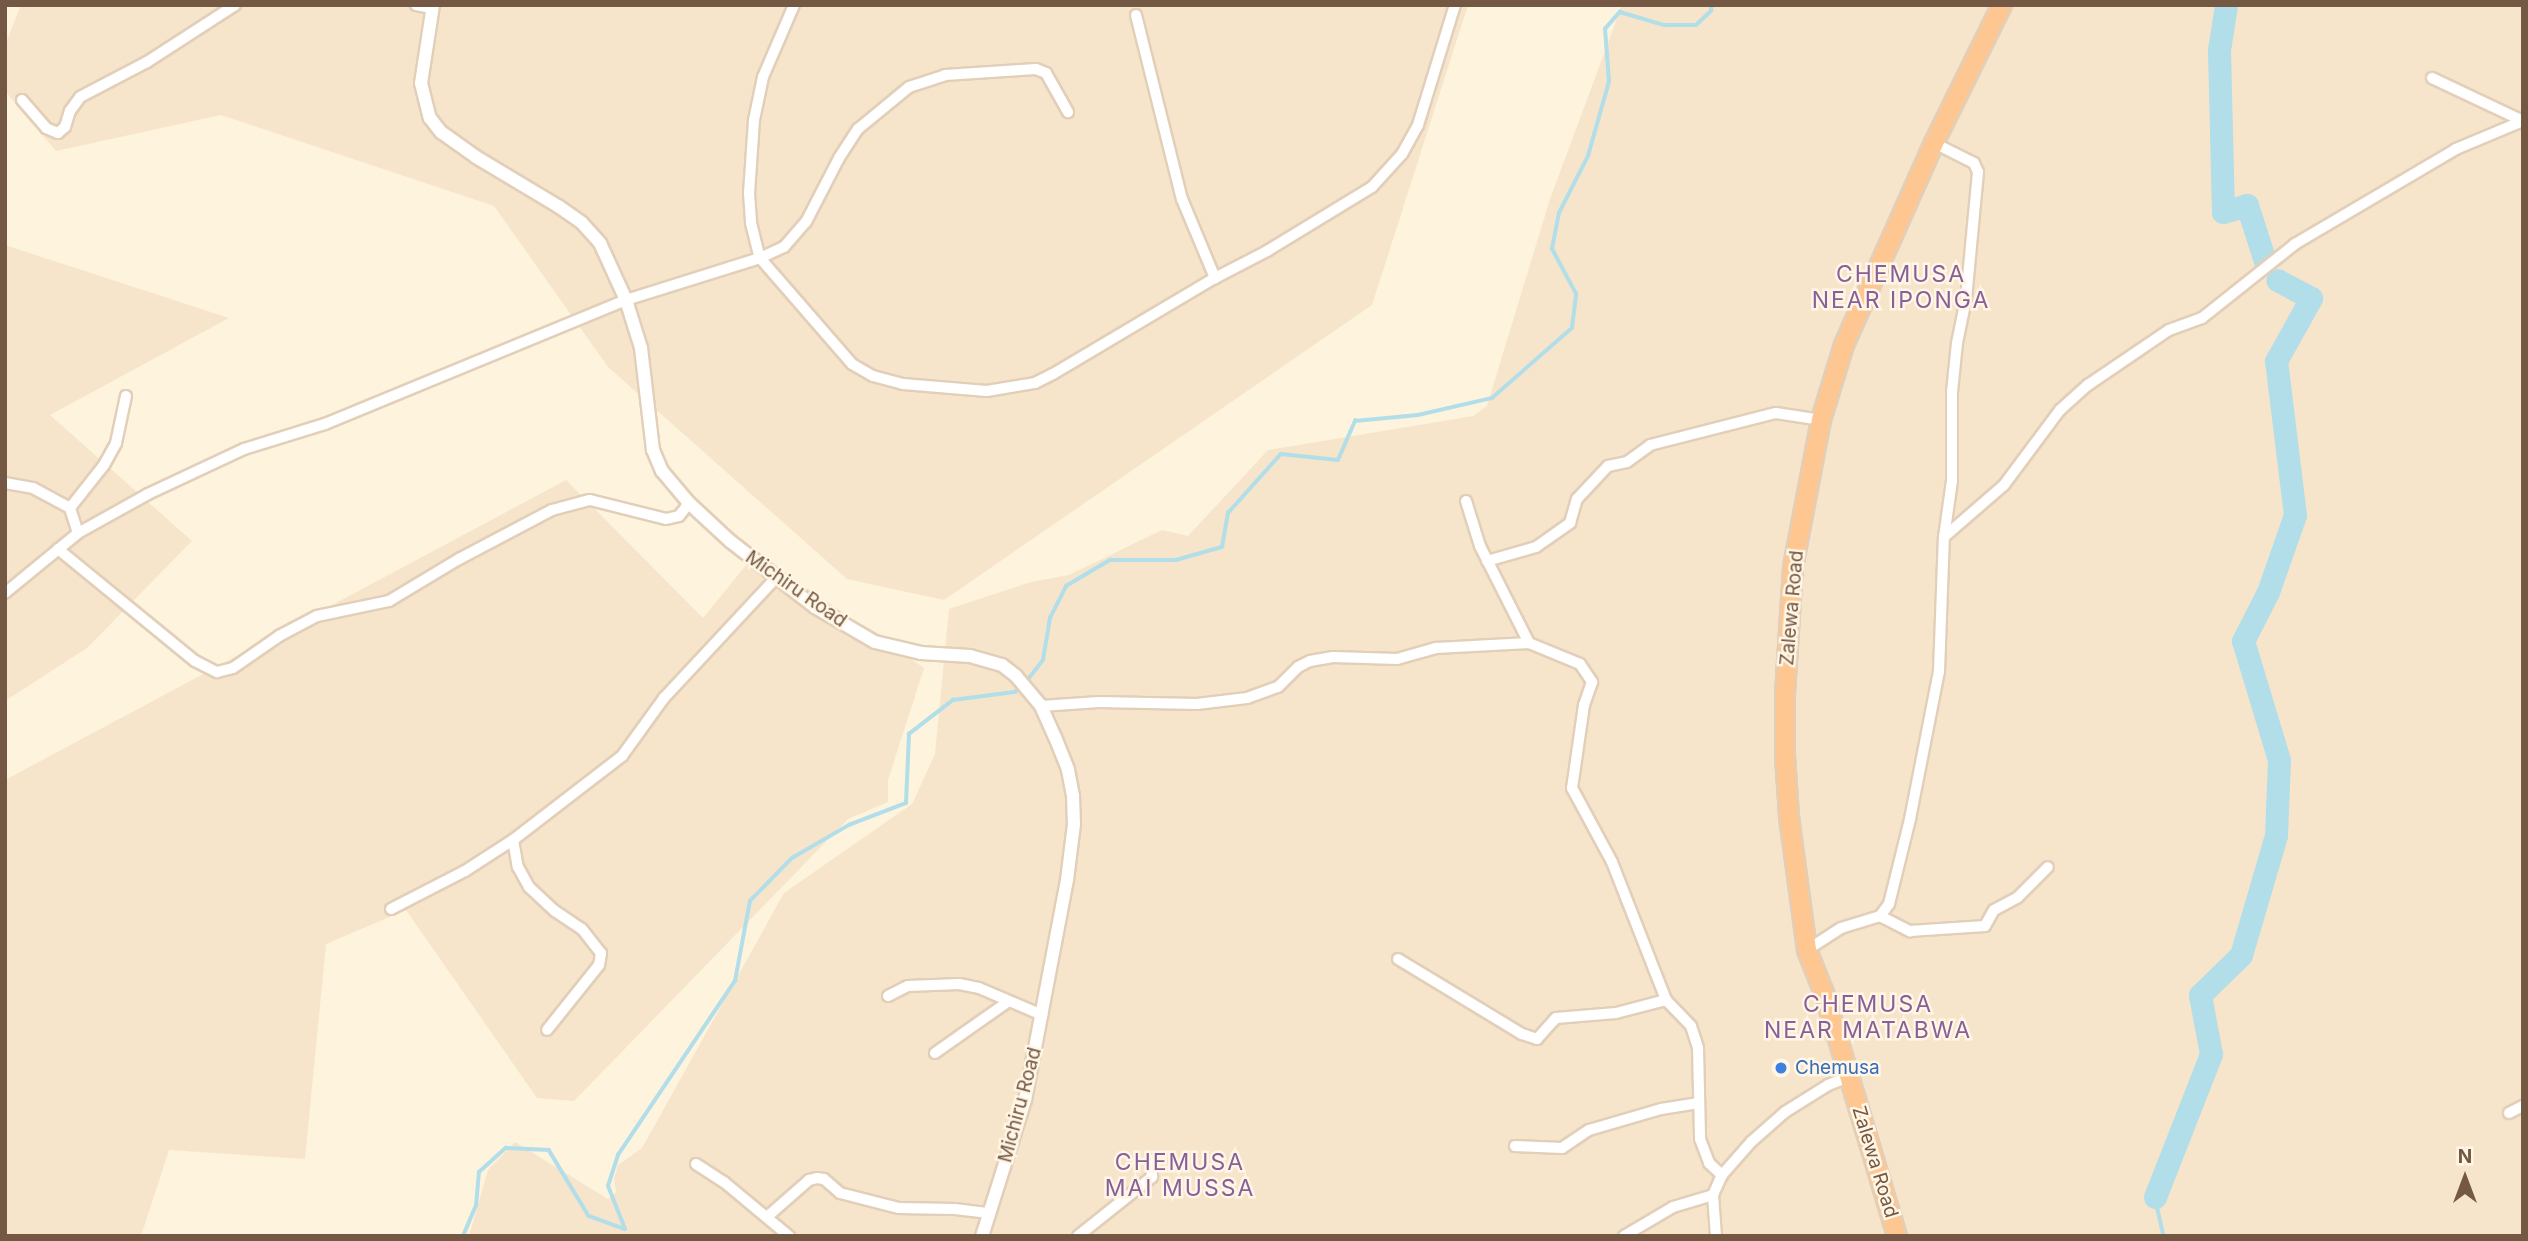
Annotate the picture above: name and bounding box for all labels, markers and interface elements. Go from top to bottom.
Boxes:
district label: CHEMUSA NEAR IPONGA [1813,260,1989,314]
street label: Michiru Road [741,546,851,632]
street label: Zalewa Road [1776,550,1808,666]
district label: CHEMUSA NEAR MATABWA [1765,990,1971,1044]
street label: Michiru Road [994,1045,1046,1165]
place label: Chemusa [1795,1057,1880,1079]
marker: Chemusa [1773,1060,1789,1076]
street label: Zalewa Road [1847,1104,1903,1220]
north arrow [2430,1143,2500,1213]
text: N [2458,1145,2472,1168]
district label: CHEMUSA MAI MUSSA [1106,1148,1254,1202]

